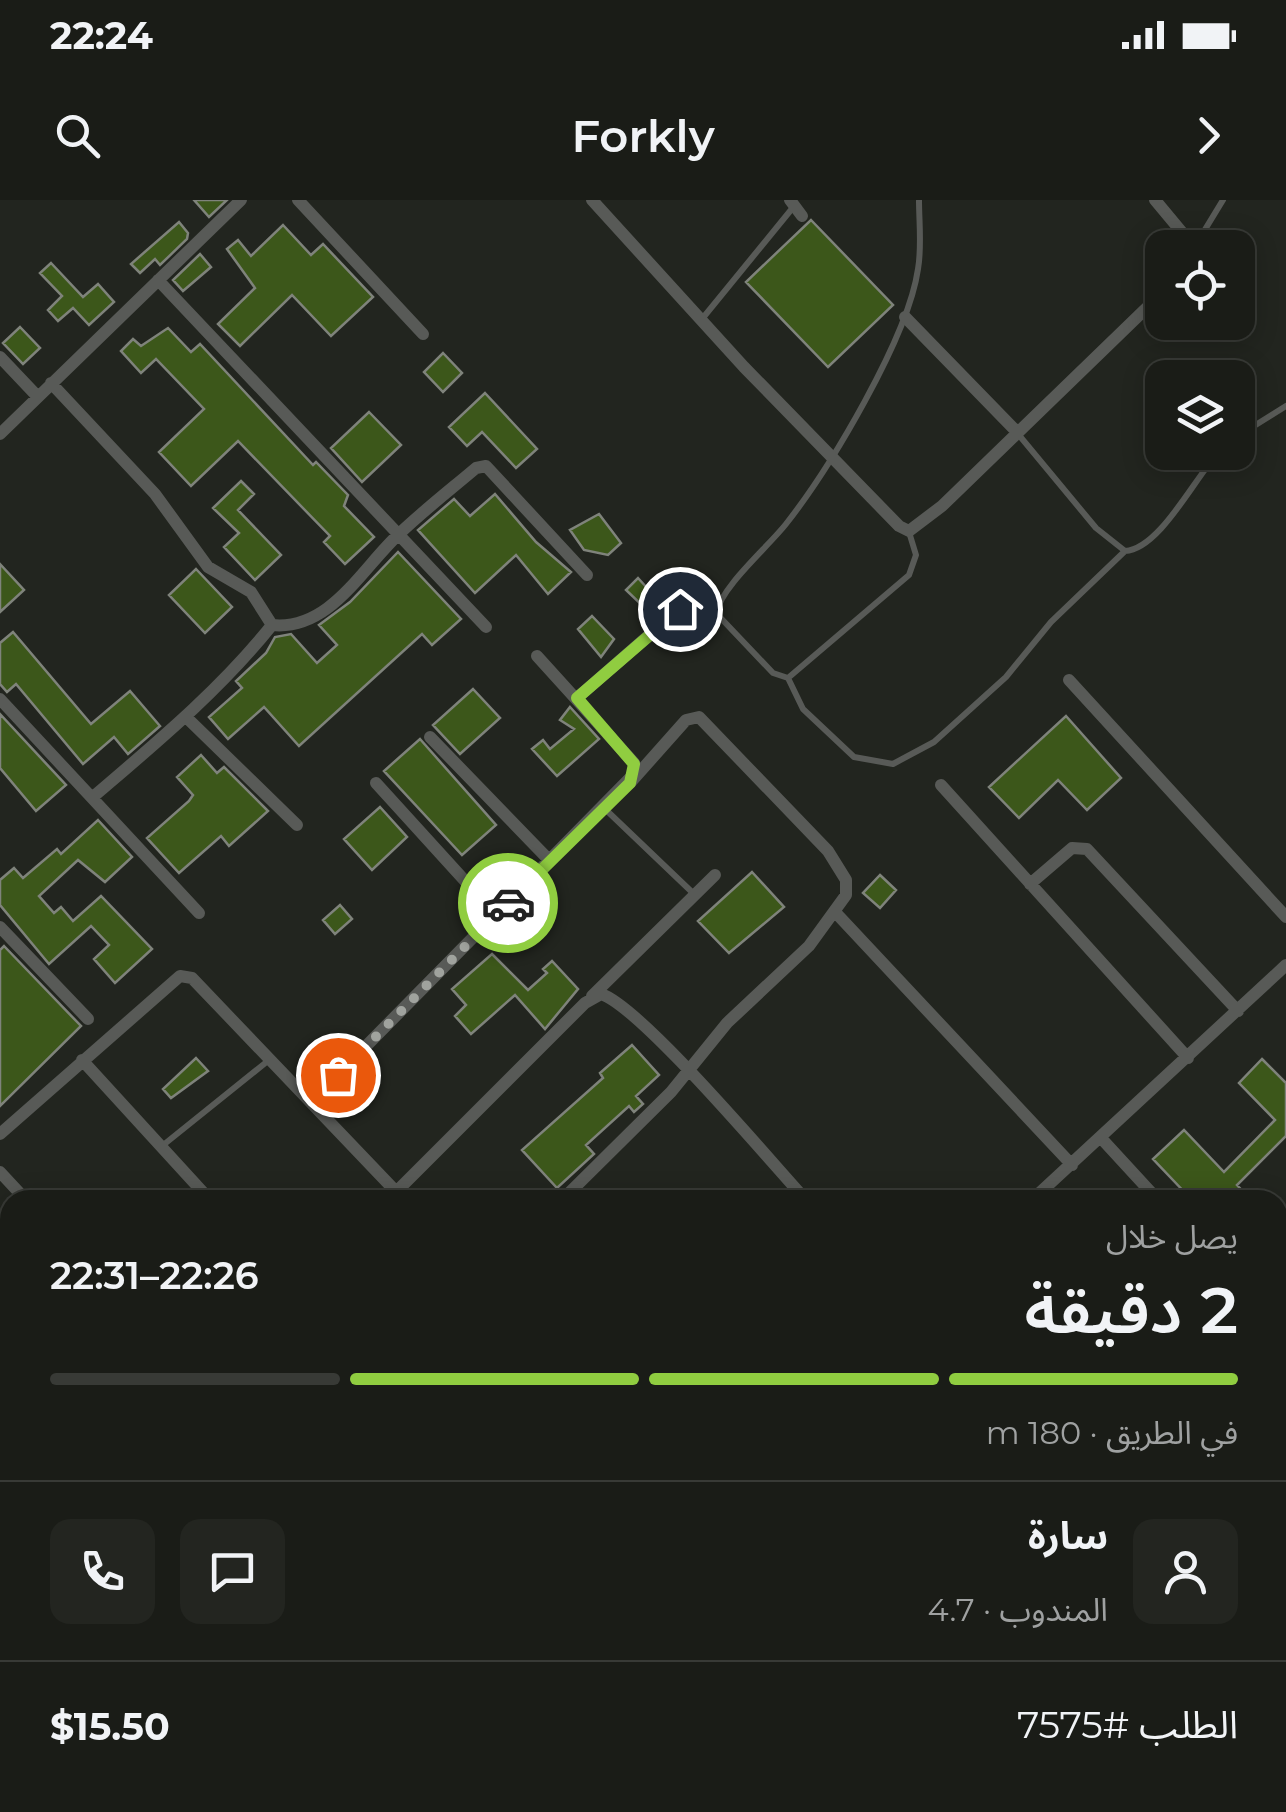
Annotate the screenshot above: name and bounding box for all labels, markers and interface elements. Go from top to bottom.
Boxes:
text: 22:24 [50,12,153,59]
icon: search [50,108,105,163]
text: Forkly [571,108,715,163]
icon: forward [1181,108,1236,163]
map controls [1145,230,1255,470]
button: locate [1145,230,1255,340]
button: layers [1145,360,1255,470]
pin [638,567,723,652]
icon: home [653,582,708,637]
courier [458,853,558,953]
icon: car [481,876,536,931]
pin [296,1033,381,1118]
icon: bag [311,1048,366,1103]
text: يصل خلال [1106,1217,1238,1256]
text: 22:26–22:31 [50,1252,259,1299]
text: 2 دقيقة [1025,1270,1238,1349]
text: في الطريق · 180 m [986,1413,1238,1452]
text: سارة [1028,1512,1108,1559]
button: phone [50,1519,155,1624]
button: chat [180,1519,285,1624]
button: person [1133,1519,1238,1624]
text: المندوب · 4.7 [928,1590,1108,1629]
text: الطلب #7575 [1017,1701,1238,1748]
text: $15.50 [50,1703,170,1750]

